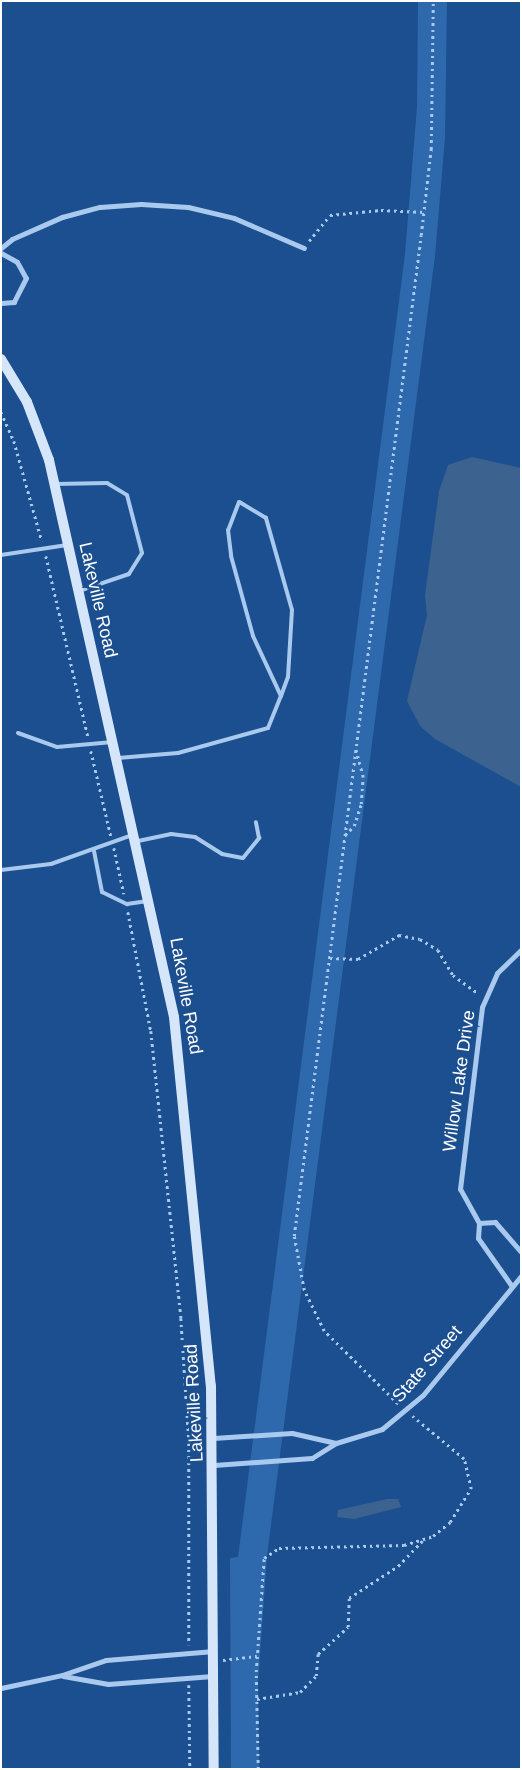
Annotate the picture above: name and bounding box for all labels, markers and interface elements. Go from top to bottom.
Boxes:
street label: Lakeville Road [74,540,122,660]
street label: Lakeville Road [165,936,207,1056]
street label: Willow Lake Drive [438,1009,480,1153]
street label: State Street [388,1321,466,1407]
street label: Lakeville Road [180,1343,208,1463]

